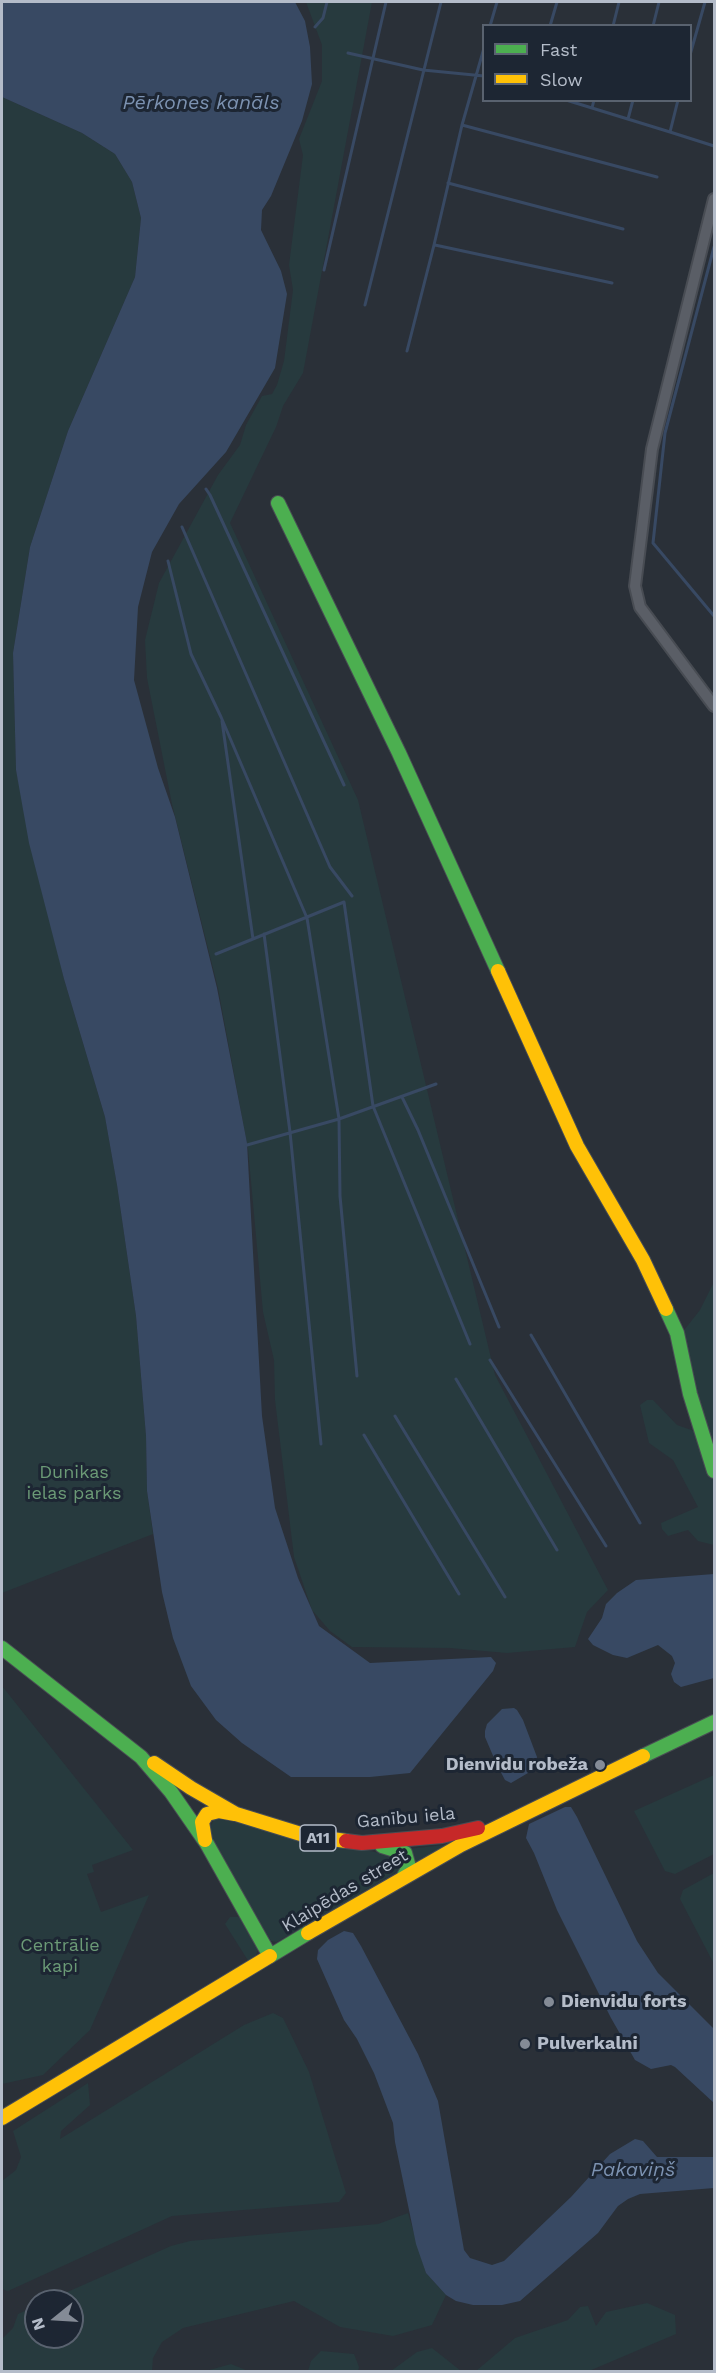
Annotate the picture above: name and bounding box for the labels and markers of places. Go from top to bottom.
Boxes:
place label: Dienvidu robeža [446,1754,588,1776]
marker: Dienvidu robeža [593,1758,607,1772]
place label: Dienvidu forts [561,1991,687,2013]
marker: Dienvidu forts [542,1995,556,2009]
place label: Pulverkalni [537,2033,638,2055]
marker: Pulverkalni [518,2037,532,2051]

